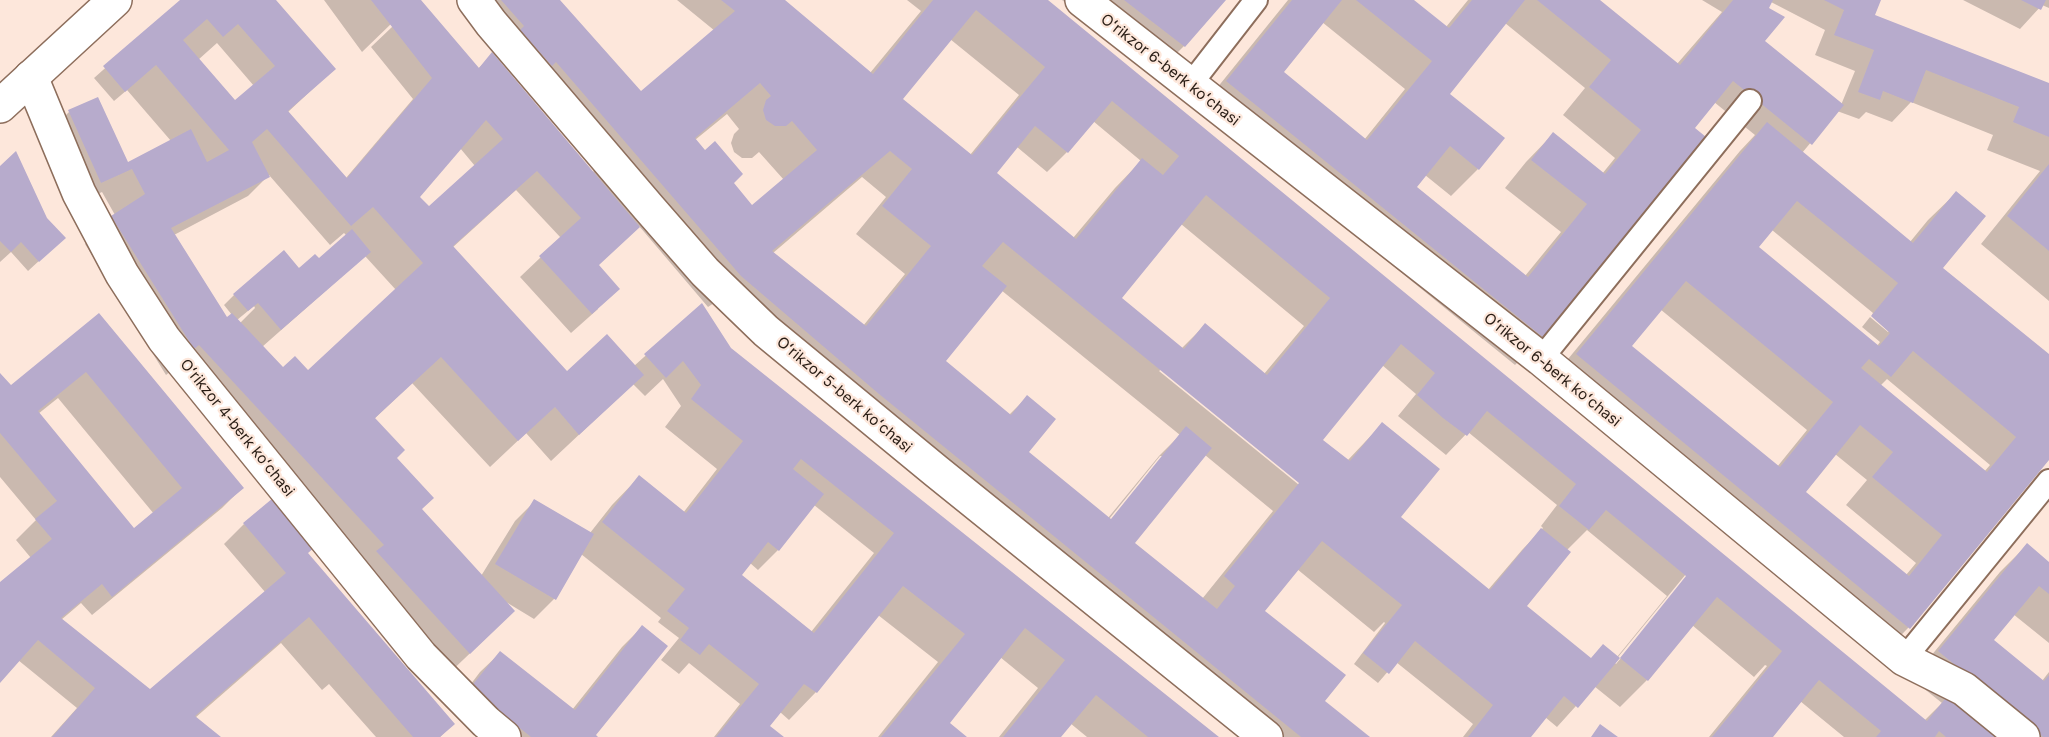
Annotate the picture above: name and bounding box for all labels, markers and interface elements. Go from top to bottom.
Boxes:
street label: Oʻrikzor 6-berk koʻchasi [1097,10,1243,130]
street label: Oʻrikzor 6-berk koʻchasi [1480,309,1624,431]
street label: Oʻrikzor 5-berk koʻchasi [773,333,915,457]
street label: Oʻrikzor 4-berk koʻchasi [176,356,298,500]

